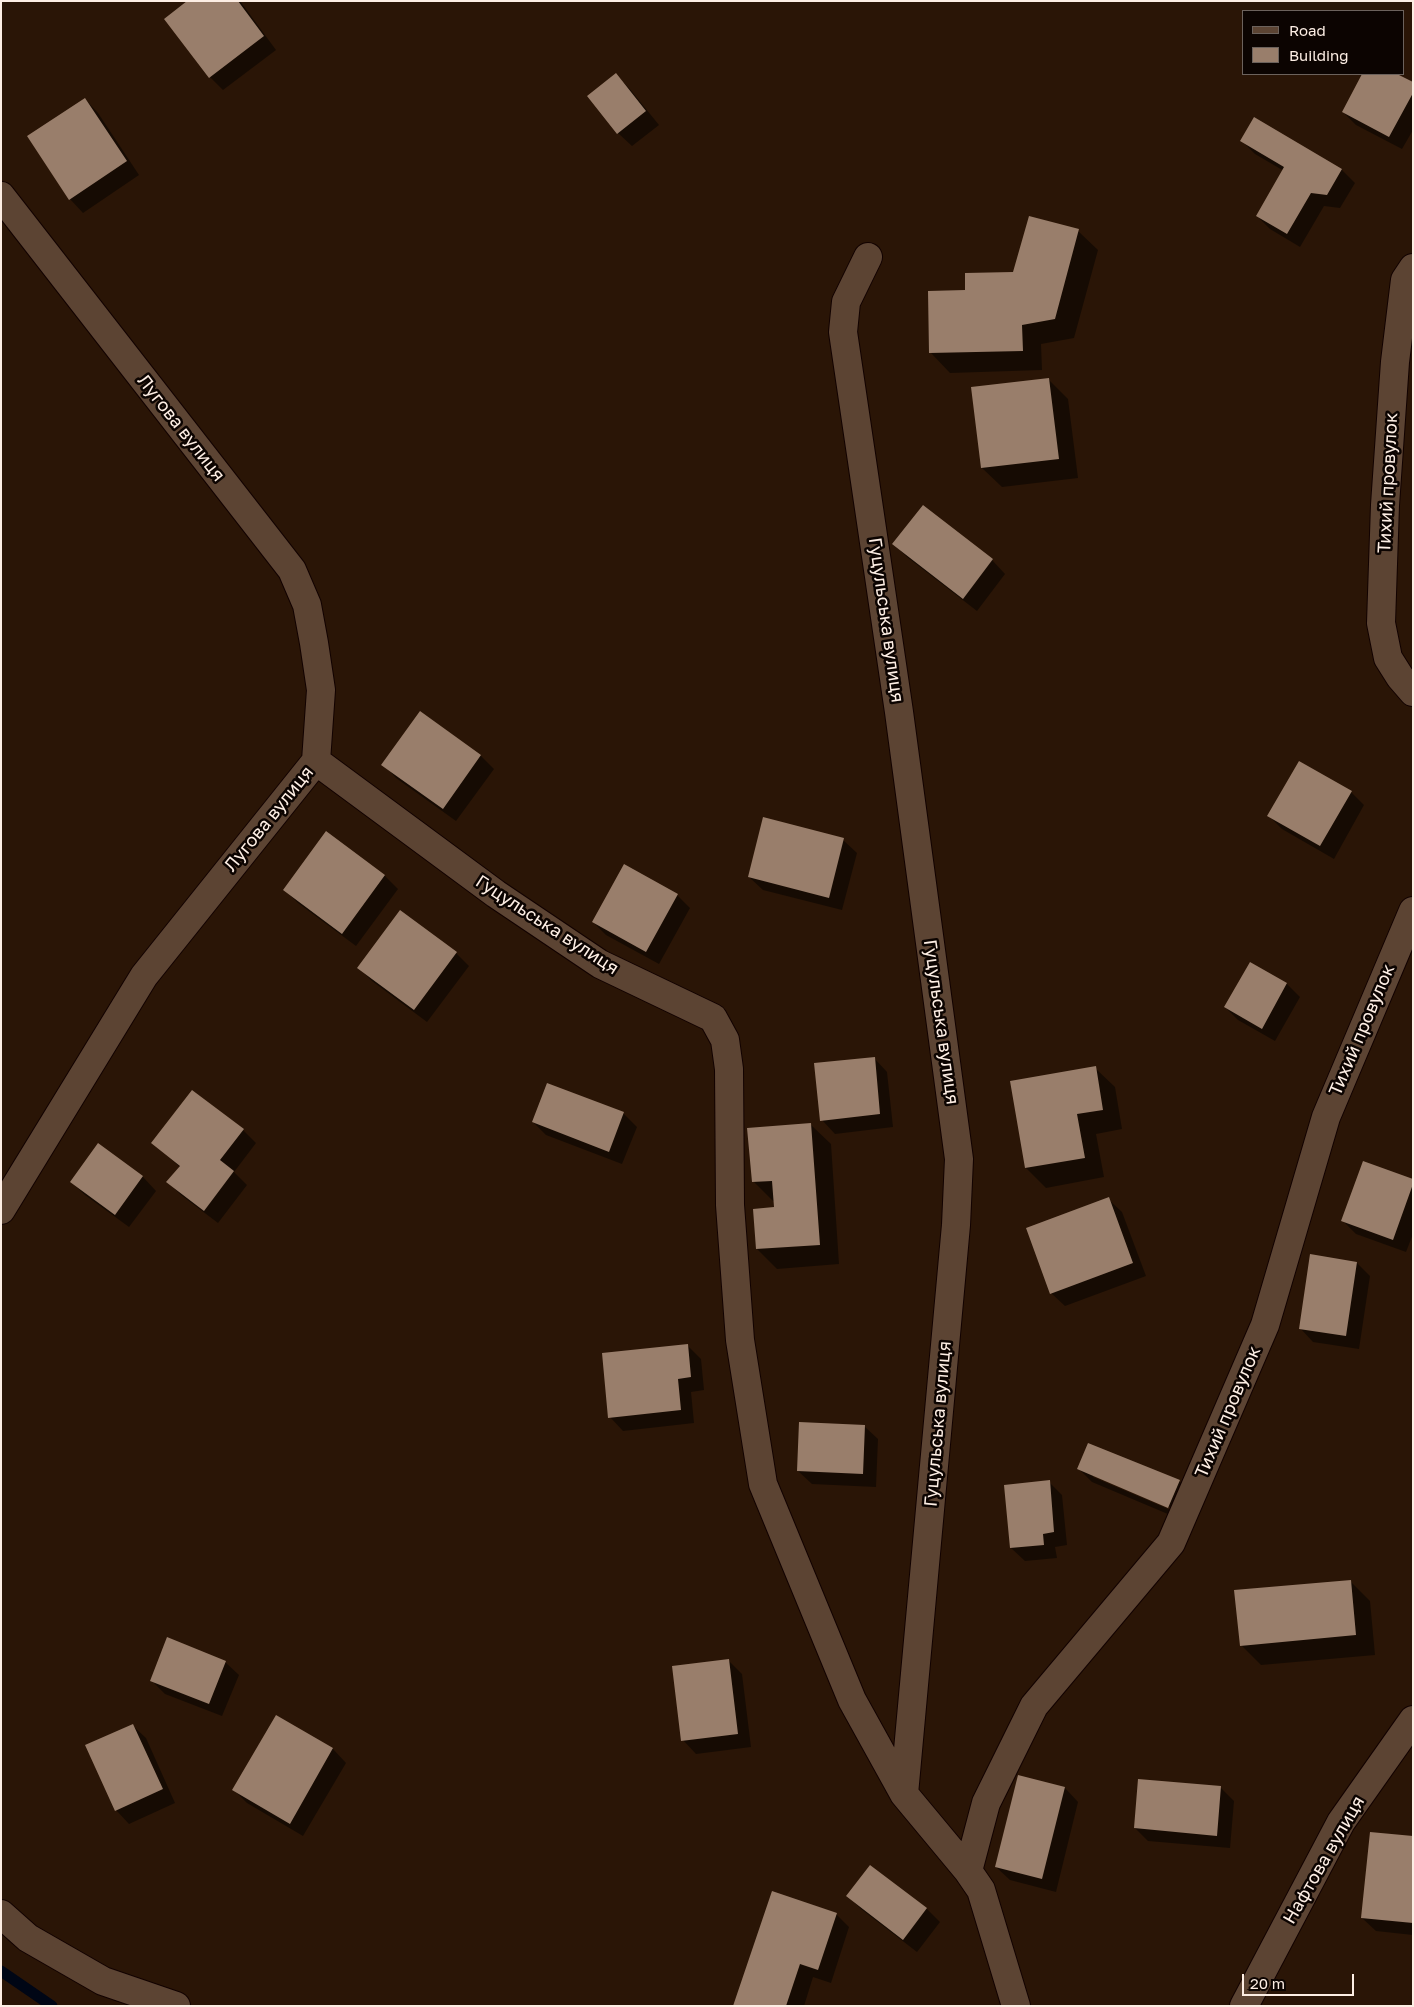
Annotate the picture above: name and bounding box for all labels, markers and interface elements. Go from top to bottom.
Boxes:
legend [1242,10,1404,75]
text: Road [1289,21,1326,39]
text: Building [1289,46,1349,64]
street label: Лугова вулиця [133,370,229,486]
street label: Тихий провулок [1374,412,1402,554]
street label: Гуцульська вулиця [864,536,908,704]
street label: Лугова вулиця [220,762,318,876]
street label: Гуцульська вулиця [471,871,623,979]
street label: Гуцульська вулиця [919,938,963,1106]
street label: Тихий провулок [1325,961,1399,1099]
street label: Гуцульська вулиця [920,1340,956,1508]
street label: Тихий провулок [1191,1343,1265,1481]
street label: Нафтова вулиця [1279,1792,1369,1928]
scale bar [1244,1964,1356,1996]
text: 20 m [1250,1974,1285,1992]

